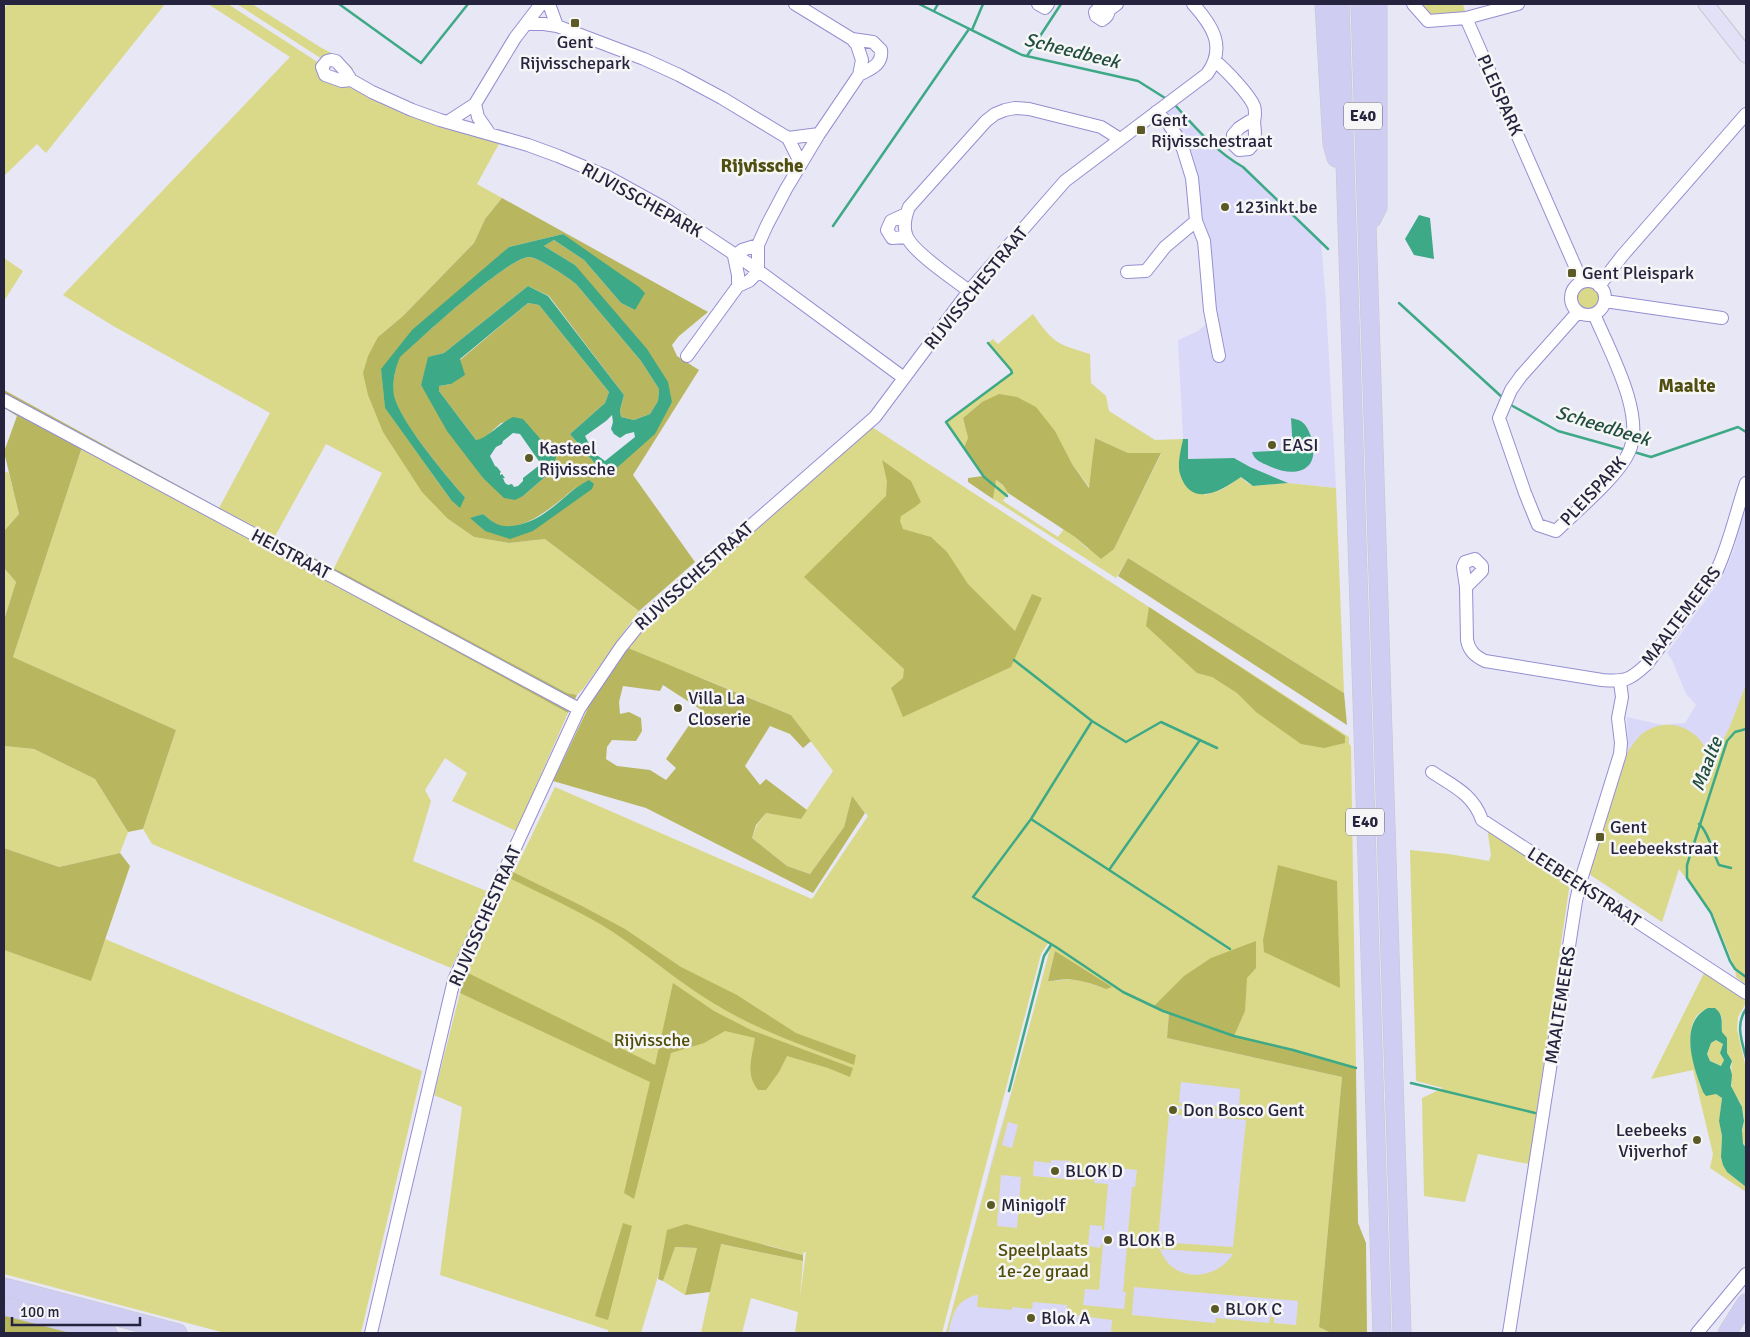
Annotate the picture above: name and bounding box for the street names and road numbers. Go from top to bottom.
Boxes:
street label: PLEISPARK [1472,51,1528,139]
road number: E40 [1344,102,1382,130]
street label: RIJVISSCHEPARK [578,158,706,242]
street label: RIJVISSCHESTRAAT [920,222,1032,354]
street label: PLEISPARK [1555,452,1631,530]
street label: RIJVISSCHESTRAAT [630,517,758,635]
street label: HEISTRAAT [248,524,335,584]
street label: MAALTEMEERS [1636,562,1726,670]
road number: E40 [1346,809,1384,836]
street label: RIJVISSCHESTRAAT [444,842,526,990]
street label: LEEBEEKSTRAAT [1523,842,1645,932]
street label: MAALTEMEERS [1540,945,1580,1065]

